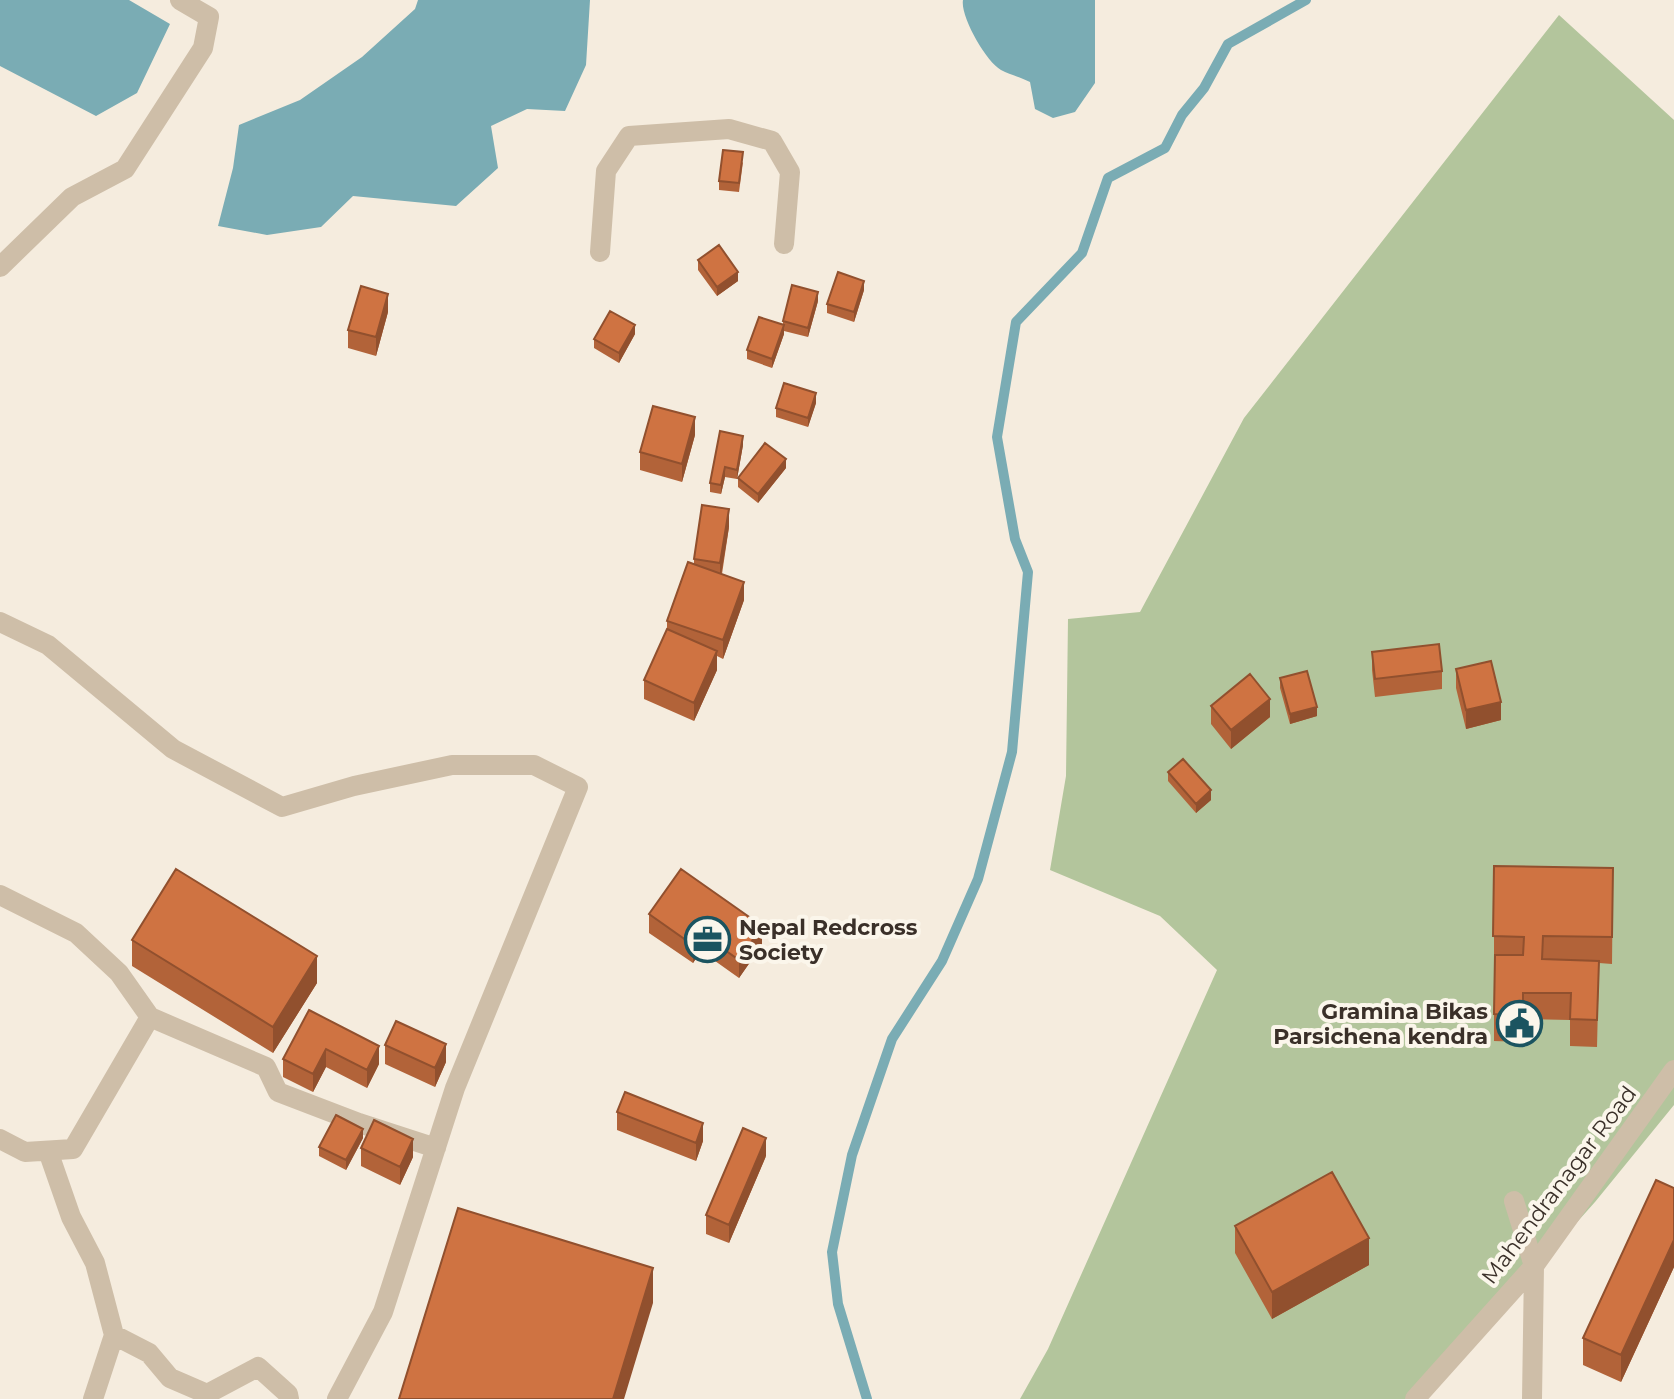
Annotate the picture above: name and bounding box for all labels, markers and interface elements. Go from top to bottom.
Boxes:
place label: Nepal Redcross Society [739,914,918,966]
office icon: Nepal Redcross Society [684,916,732,964]
place label: Gramina Bikas Parsichena kendra [1273,998,1488,1050]
public building icon: Gramina Bikas Parsichena kendra [1495,1000,1543,1048]
street label: Mahendranagar Road [1476,1081,1642,1289]

